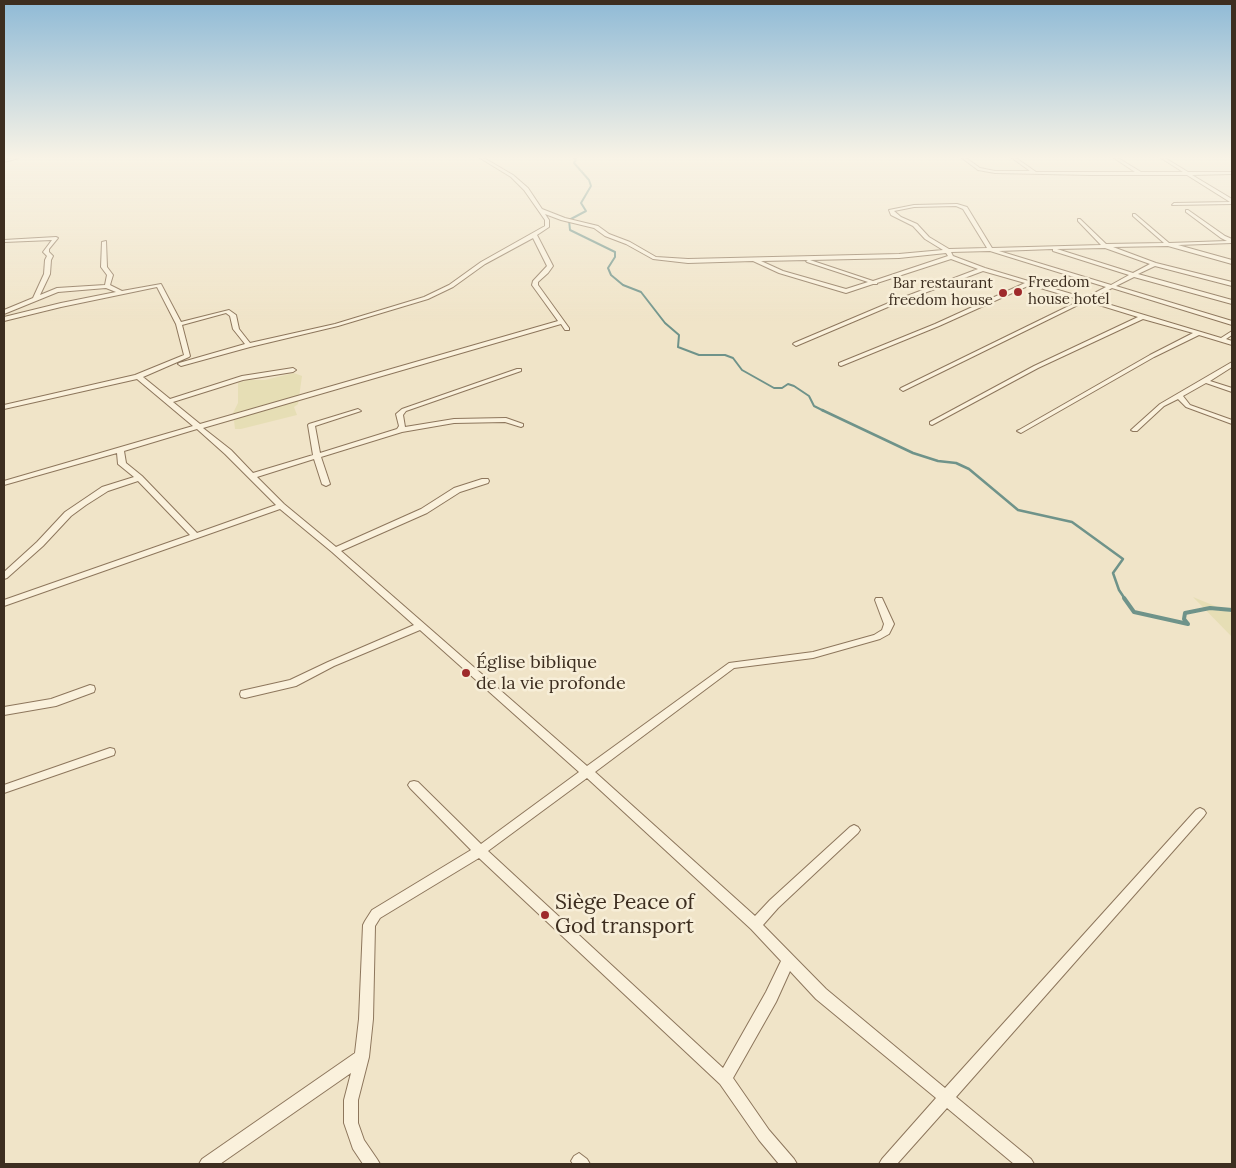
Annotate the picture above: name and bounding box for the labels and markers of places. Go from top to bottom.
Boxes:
place label: Freedom house hotel [1028,274,1110,309]
place label: Bar restaurant freedom house [889,275,993,310]
marker: Freedom house hotel [1012,286,1024,298]
marker: Bar restaurant freedom house [997,287,1009,299]
place label: Église biblique de la vie profonde [476,652,626,694]
marker: Église biblique de la vie profonde [460,667,472,679]
place label: Siège Peace of God transport [555,890,694,940]
marker: Siège Peace of God transport [539,909,551,921]

